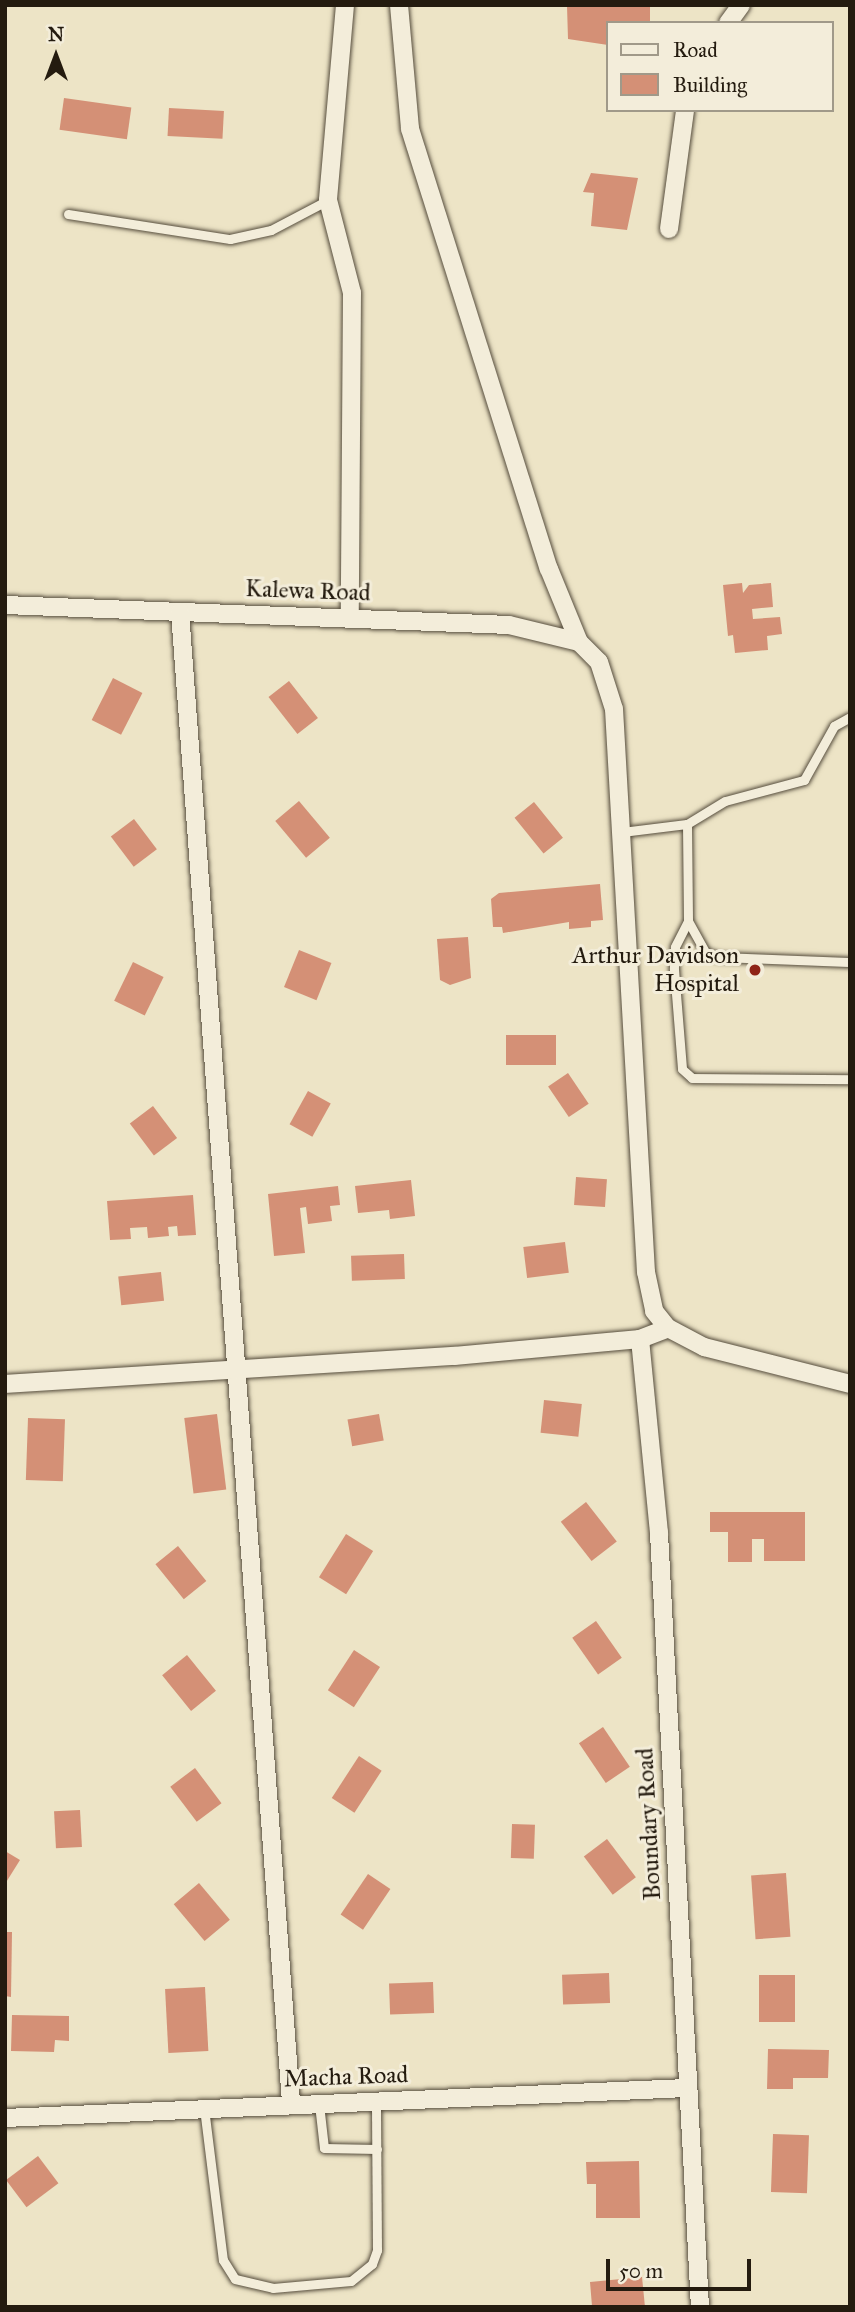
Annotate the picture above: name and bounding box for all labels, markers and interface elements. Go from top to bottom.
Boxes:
north arrow [21,21,91,91]
legend [606,21,834,112]
text: N [48,23,64,46]
text: Road [673,37,718,63]
text: Building [673,72,747,98]
street label: Kalewa Road [245,574,371,608]
place label: Arthur Davidson Hospital [572,942,739,998]
marker: Arthur Davidson Hospital [745,960,765,980]
street label: Boundary Road [631,1747,667,1901]
street label: Macha Road [283,2060,409,2094]
scale bar [610,2246,755,2290]
text: 50 m [619,2258,663,2284]

